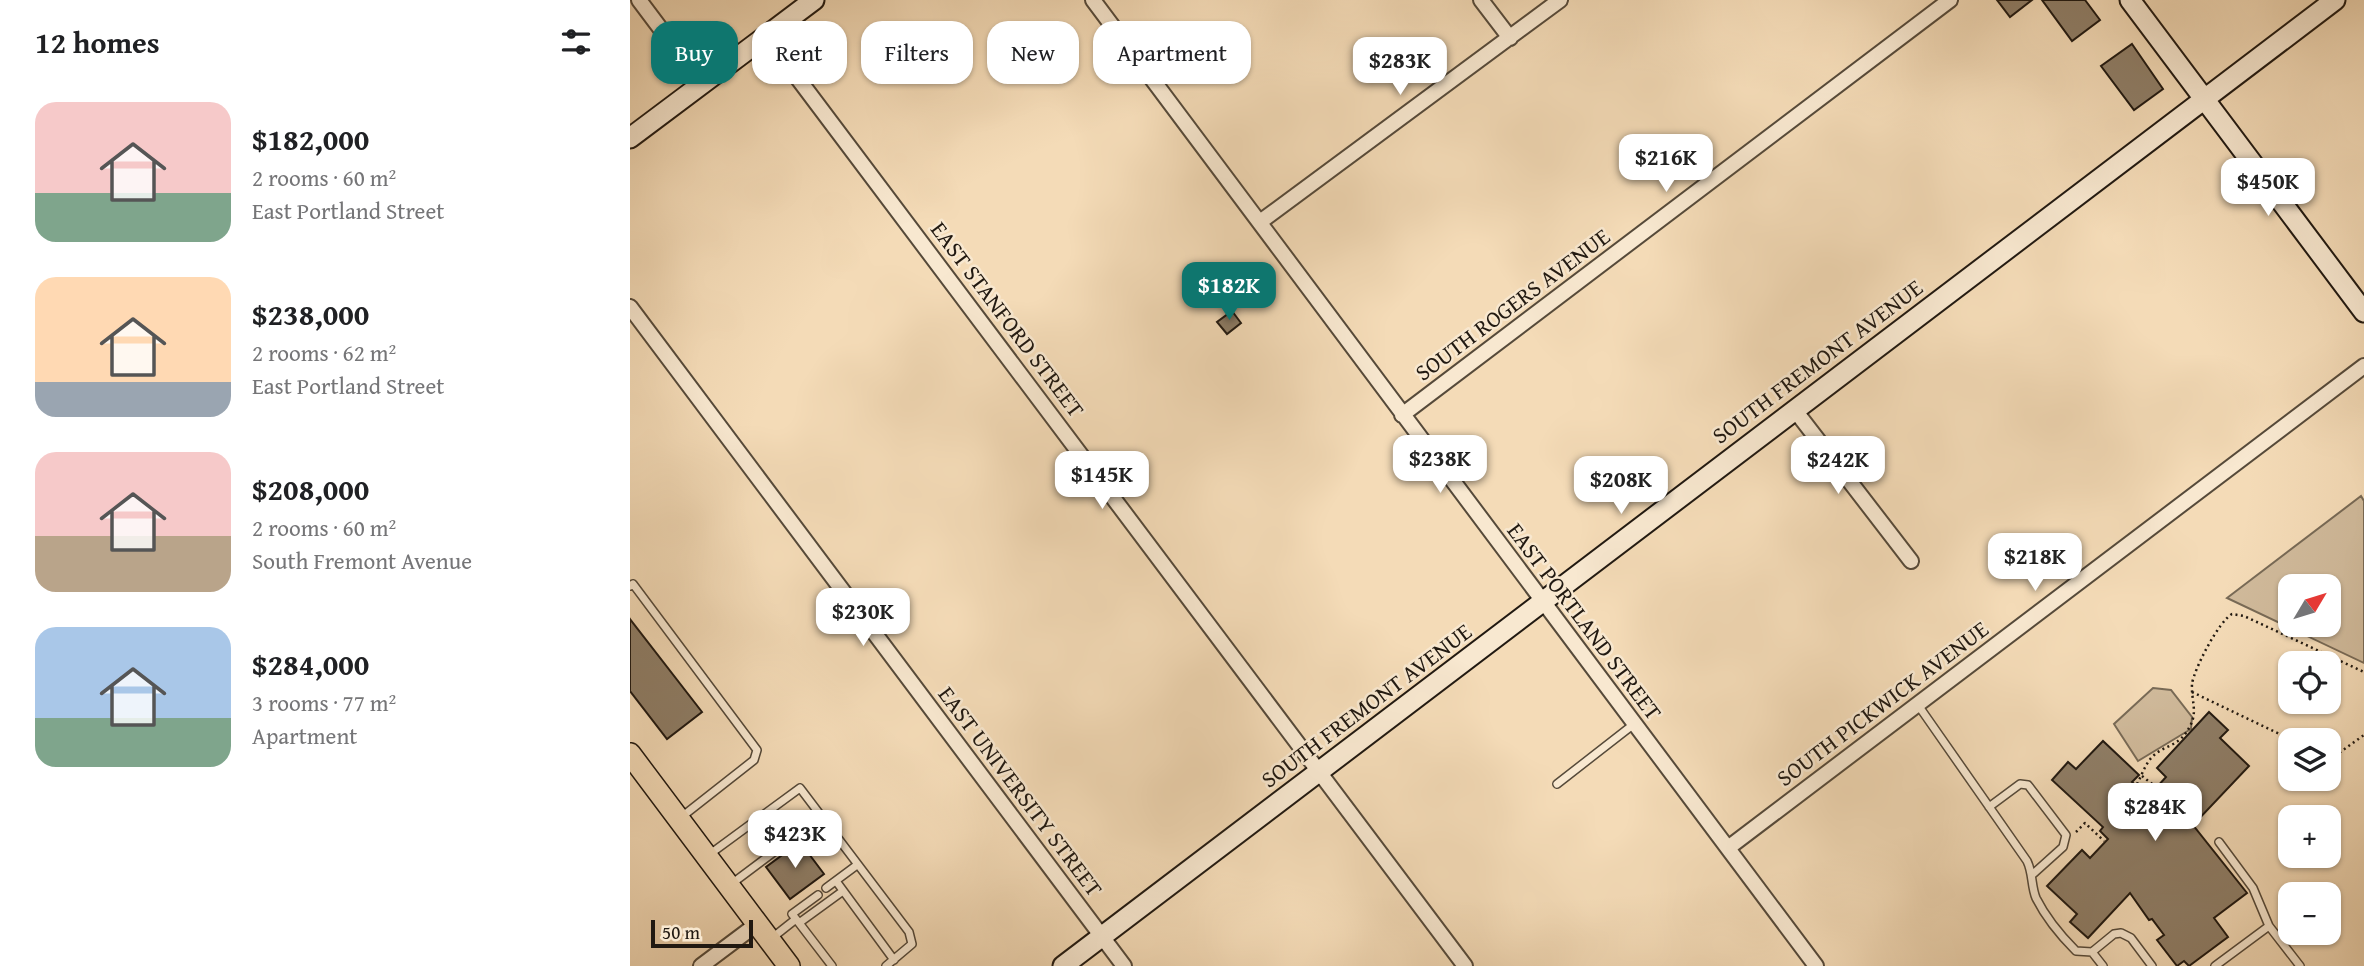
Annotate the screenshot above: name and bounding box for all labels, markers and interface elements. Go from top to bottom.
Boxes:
text: 12 homes [35,20,160,64]
chip: Buy [651,21,738,84]
chip: Rent [752,21,847,84]
chip: Filters [861,21,973,84]
chip: New [987,21,1079,84]
chip: Apartment [1093,21,1251,84]
icon: filters [557,23,595,61]
pin: $283K [1351,38,1449,97]
text: $283K [1369,43,1431,76]
text: $182,000 [252,117,369,161]
icon: home [91,130,175,214]
pin: $216K [1617,134,1715,194]
text: $216K [1635,140,1697,173]
pin: $450K [2219,158,2317,218]
text: 2 rooms · 60 m² [252,161,396,194]
text: $450K [2237,164,2299,197]
text: East Portland Street [252,194,444,227]
street label: EAST STANFORD STREET [923,214,1093,424]
street label: SOUTH ROGERS AVENUE [1408,220,1616,388]
pin: $182K [1180,262,1278,322]
text: $182K [1198,268,1260,301]
street label: SOUTH FREMONT AVENUE [1705,271,1929,451]
text: $238,000 [252,292,369,336]
icon: home [91,305,175,389]
text: 2 rooms · 62 m² [252,336,396,369]
text: East Portland Street [252,369,444,402]
pin: $238K [1391,435,1489,495]
pin: $242K [1789,436,1887,496]
text: $238K [1409,441,1471,474]
text: $242K [1807,442,1869,475]
pin: $145K [1053,452,1151,511]
pin: $208K [1572,456,1670,516]
text: $145K [1071,457,1133,490]
text: $208K [1590,462,1652,495]
text: $208,000 [252,467,369,511]
icon: home [91,480,175,564]
text: 2 rooms · 60 m² [252,511,396,544]
street label: EAST PORTLAND STREET [1500,515,1670,727]
pin: $218K [1986,534,2084,593]
text: $218K [2004,539,2066,572]
text: South Fremont Avenue [252,544,472,577]
north arrow [2278,574,2342,637]
map controls [2278,574,2341,945]
pin: $230K [814,588,912,648]
text: $230K [832,594,894,627]
street label: SOUTH PICKWICK AVENUE [1769,612,1995,794]
street label: SOUTH FREMONT AVENUE [1254,615,1478,795]
text: $284,000 [252,642,369,686]
button: locate [2278,651,2341,714]
icon: home [91,655,175,739]
street label: EAST UNIVERSITY STREET [931,679,1111,903]
text: 3 rooms · 77 m² [252,686,396,719]
text: Apartment [252,719,357,752]
button: layers [2278,728,2341,791]
pin: $284K [2106,784,2204,843]
text: $284K [2124,789,2186,822]
button: + [2278,805,2341,868]
pin: $423K [746,810,844,870]
text: $423K [764,816,826,849]
button: − [2278,882,2341,945]
scale bar [651,917,752,949]
text: 50 m [662,918,700,946]

